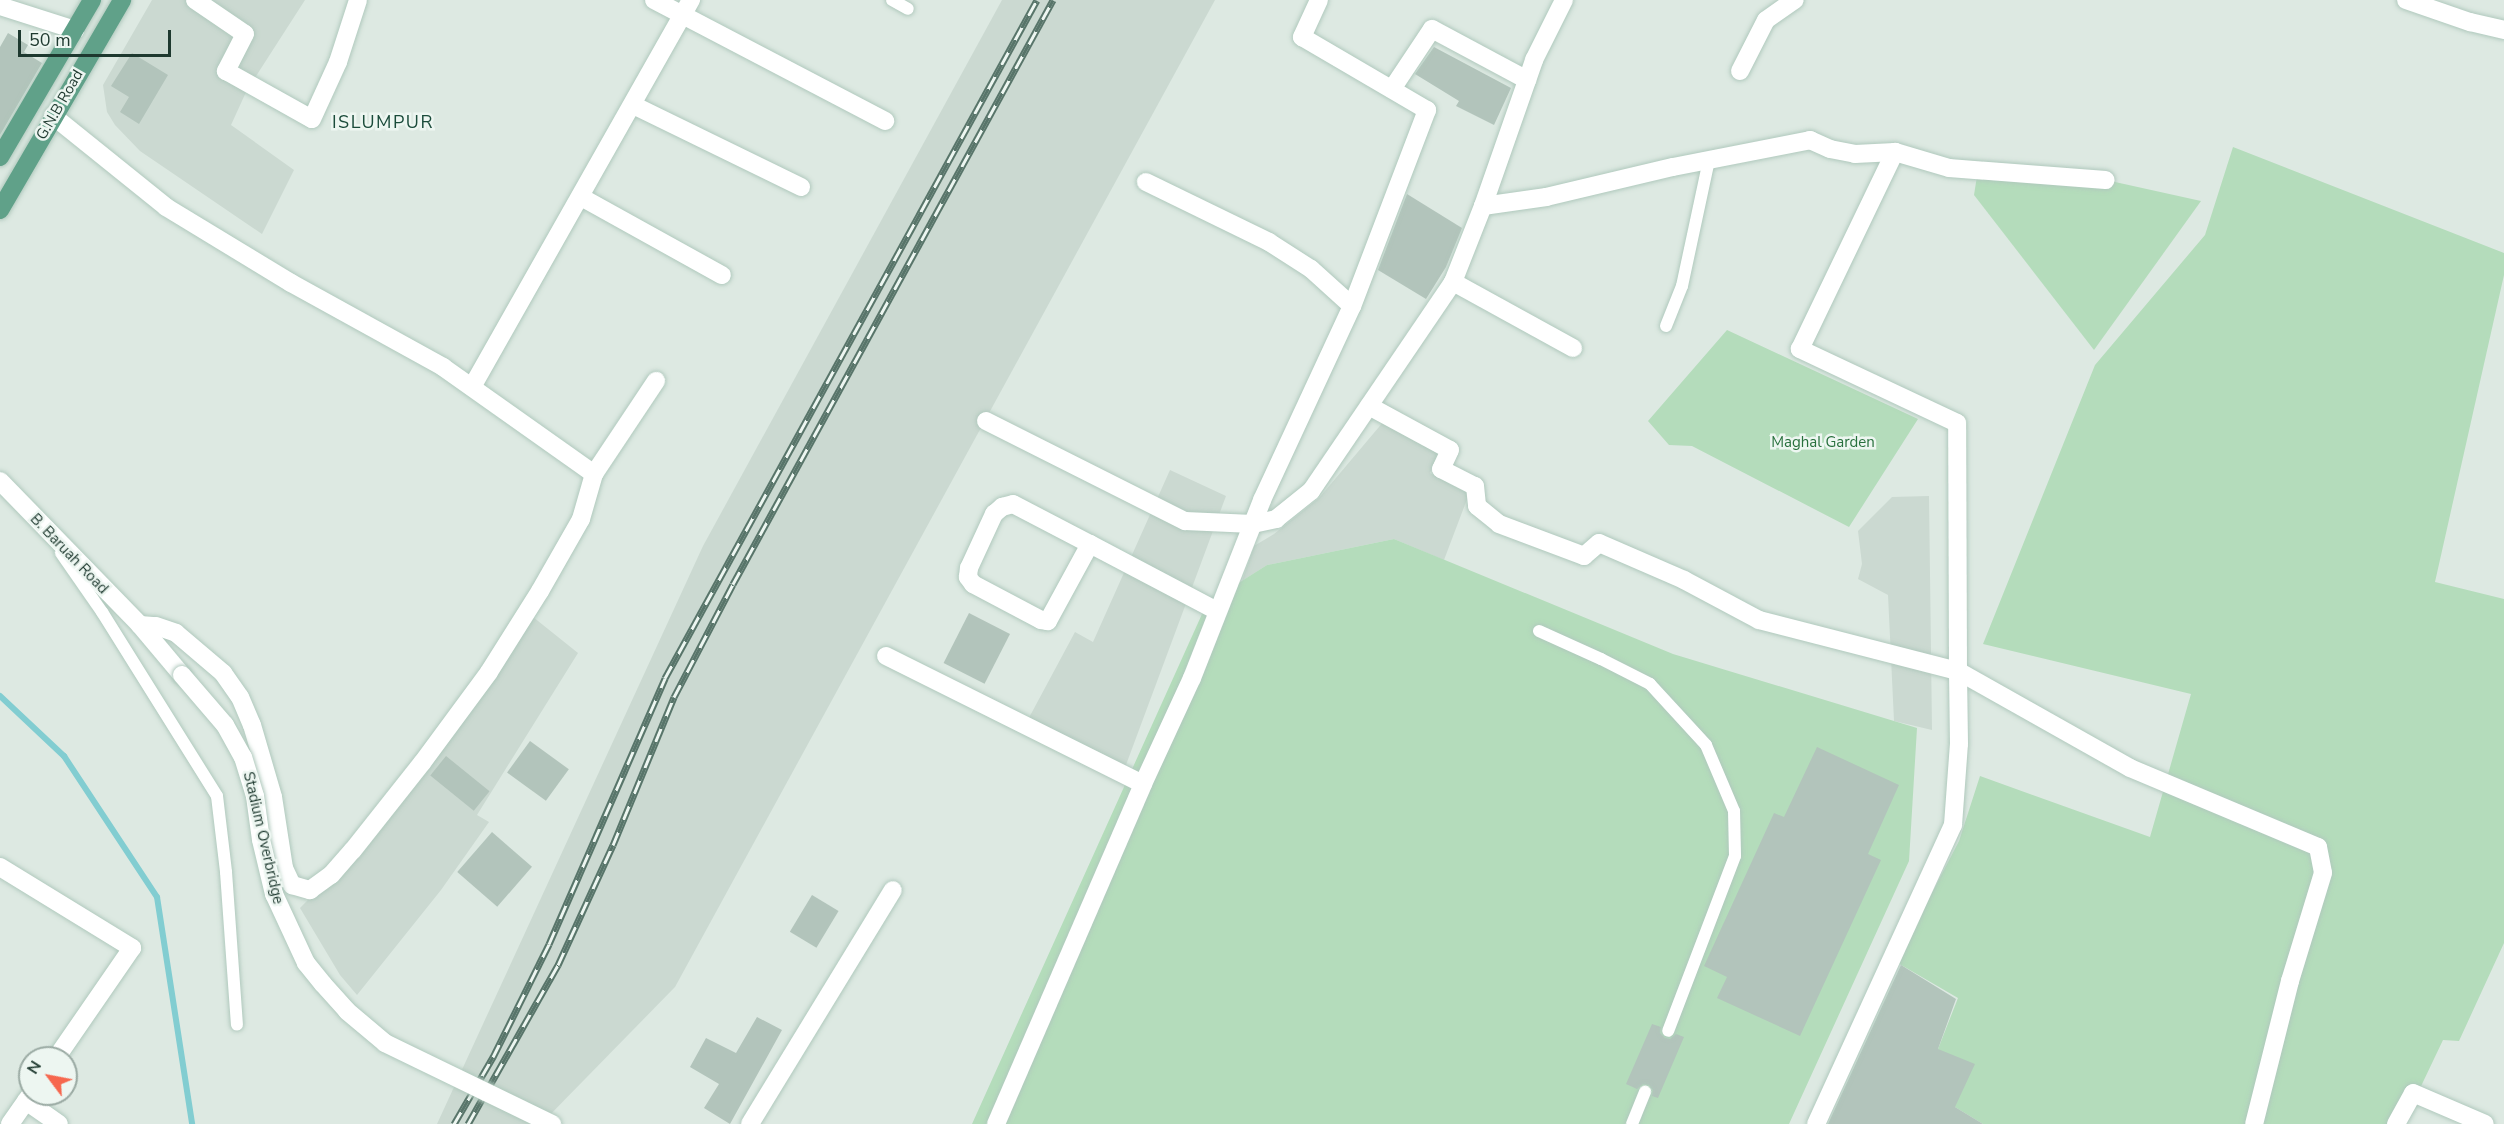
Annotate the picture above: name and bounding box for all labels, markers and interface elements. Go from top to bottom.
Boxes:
scale bar [21,18,174,56]
text: 50 m [29,28,71,52]
street label: G.N.B Road [33,67,87,143]
district label: ISLUMPUR [332,111,434,133]
park label: Maghal Garden [1771,434,1875,452]
street label: B. Baruah Road [26,510,112,598]
street label: Stadium Overbridge [239,770,287,906]
north arrow [18,1046,78,1106]
text: N [22,1057,47,1078]

